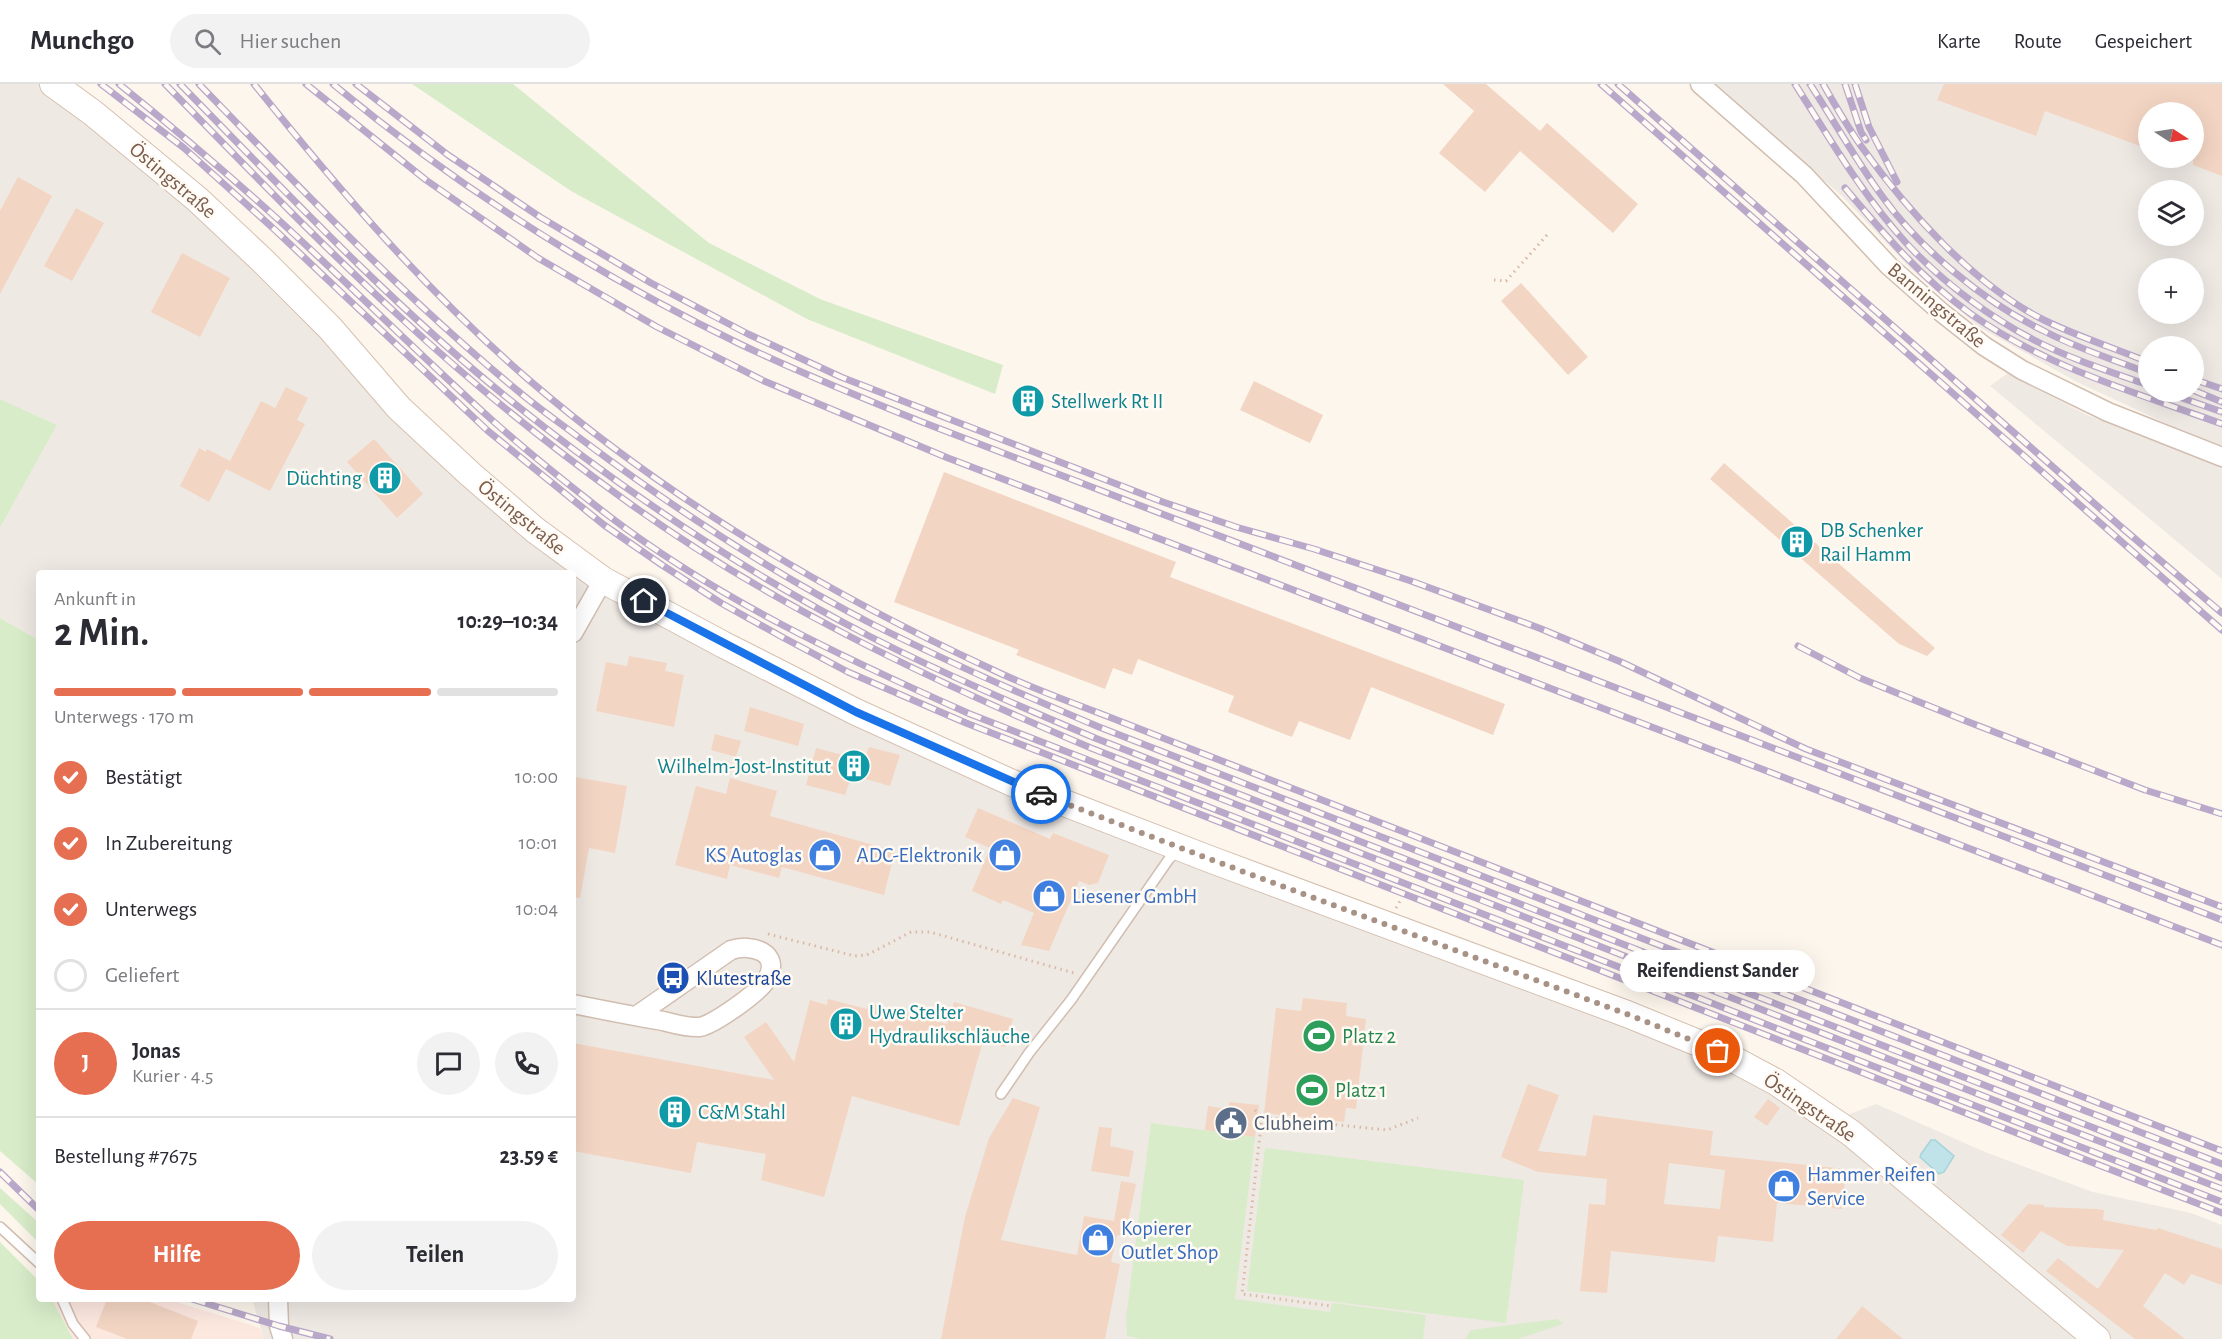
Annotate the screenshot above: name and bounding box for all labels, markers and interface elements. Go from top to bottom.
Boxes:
search box [170,14,590,68]
icon: search [191,25,224,58]
text: Munchgo [30,27,134,55]
text: Hier suchen [239,30,341,52]
text: Karte [1937,31,1981,52]
text: Route [2014,31,2062,52]
text: Gespeichert [2095,31,2192,52]
north arrow [2138,102,2204,168]
map controls [2138,102,2204,402]
street label: Östingstraße [125,138,221,222]
button: layers [2138,180,2204,246]
button: + [2138,258,2204,324]
street label: Banningstraße [1884,259,1990,352]
button: − [2138,336,2204,402]
building icon: Stellwerk Rt II [1010,383,1046,419]
place label: Stellwerk Rt II [1051,391,1163,412]
building icon: Düchting [367,460,403,496]
place label: Düchting [286,468,363,489]
street label: Östingstraße [474,475,570,559]
place label: DB Schenker Rail Hamm [1820,520,1923,565]
building icon: DB Schenker Rail Hamm [1779,524,1815,560]
pin [618,575,669,626]
icon: home [627,584,660,617]
text: Ankunft in [54,589,136,609]
text: 10:29–10:34 [457,610,558,632]
text: 2 Min. [54,614,149,653]
text: Unterwegs · 170 m [54,707,194,727]
building icon: Wilhelm-Jost-Institut [836,748,872,784]
place label: Wilhelm-Jost-Institut [657,756,831,777]
icon: check [54,761,87,794]
courier [1011,764,1071,824]
text: Bestätigt [105,766,182,788]
text: 10:00 [515,767,558,787]
icon: car [1025,778,1058,811]
icon: check [54,827,87,860]
text: In Zubereitung [105,832,232,854]
text: 10:01 [519,833,558,853]
shop icon: KS Autoglas [807,837,843,873]
shop icon: ADC-Elektronik [987,837,1023,873]
place label: KS Autoglas [705,845,802,866]
place label: ADC-Elektronik [857,845,982,866]
shop icon: Liesener GmbH [1031,878,1067,914]
place label: Liesener GmbH [1072,886,1197,907]
icon: check [54,893,87,926]
text: Unterwegs [105,898,197,920]
text: 10:04 [516,899,558,919]
callout: Reifendienst Sander [1620,949,1816,991]
bus stop icon: Klutestraße [655,960,691,996]
text: Reifendienst Sander [1636,961,1799,981]
text: Geliefert [105,964,179,986]
place label: Klutestraße [696,968,792,989]
place label: Uwe Stelter Hydraulikschläuche [869,1002,1030,1047]
building icon: Uwe Stelter Hydraulikschläuche [828,1006,864,1042]
sports icon: Platz 2 [1301,1018,1337,1054]
pin [1692,1025,1743,1076]
place label: Platz 2 [1342,1026,1396,1047]
button: chat [417,1032,480,1095]
button: phone [495,1032,558,1095]
icon: bag [1701,1034,1734,1067]
text: Jonas [132,1040,180,1062]
text: J [82,1052,89,1074]
text: Kurier · 4.5 [132,1066,213,1086]
street label: Östingstraße [1760,1068,1860,1146]
sports icon: Platz 1 [1294,1072,1330,1108]
place label: Platz 1 [1335,1080,1387,1101]
building icon: C&M Stahl [657,1094,693,1130]
place label: C&M Stahl [698,1102,786,1123]
public building icon: Clubheim [1213,1105,1249,1141]
place label: Clubheim [1254,1113,1334,1134]
text: Bestellung #7675 [54,1145,198,1167]
text: 23.59 € [499,1145,558,1167]
place label: Hammer Reifen Service [1807,1164,1936,1209]
shop icon: Hammer Reifen Service [1766,1168,1802,1204]
place label: Kopierer Outlet Shop [1121,1218,1218,1263]
button: Hilfe [54,1221,300,1290]
button: Teilen [312,1221,558,1290]
shop icon: Kopierer Outlet Shop [1080,1222,1116,1258]

